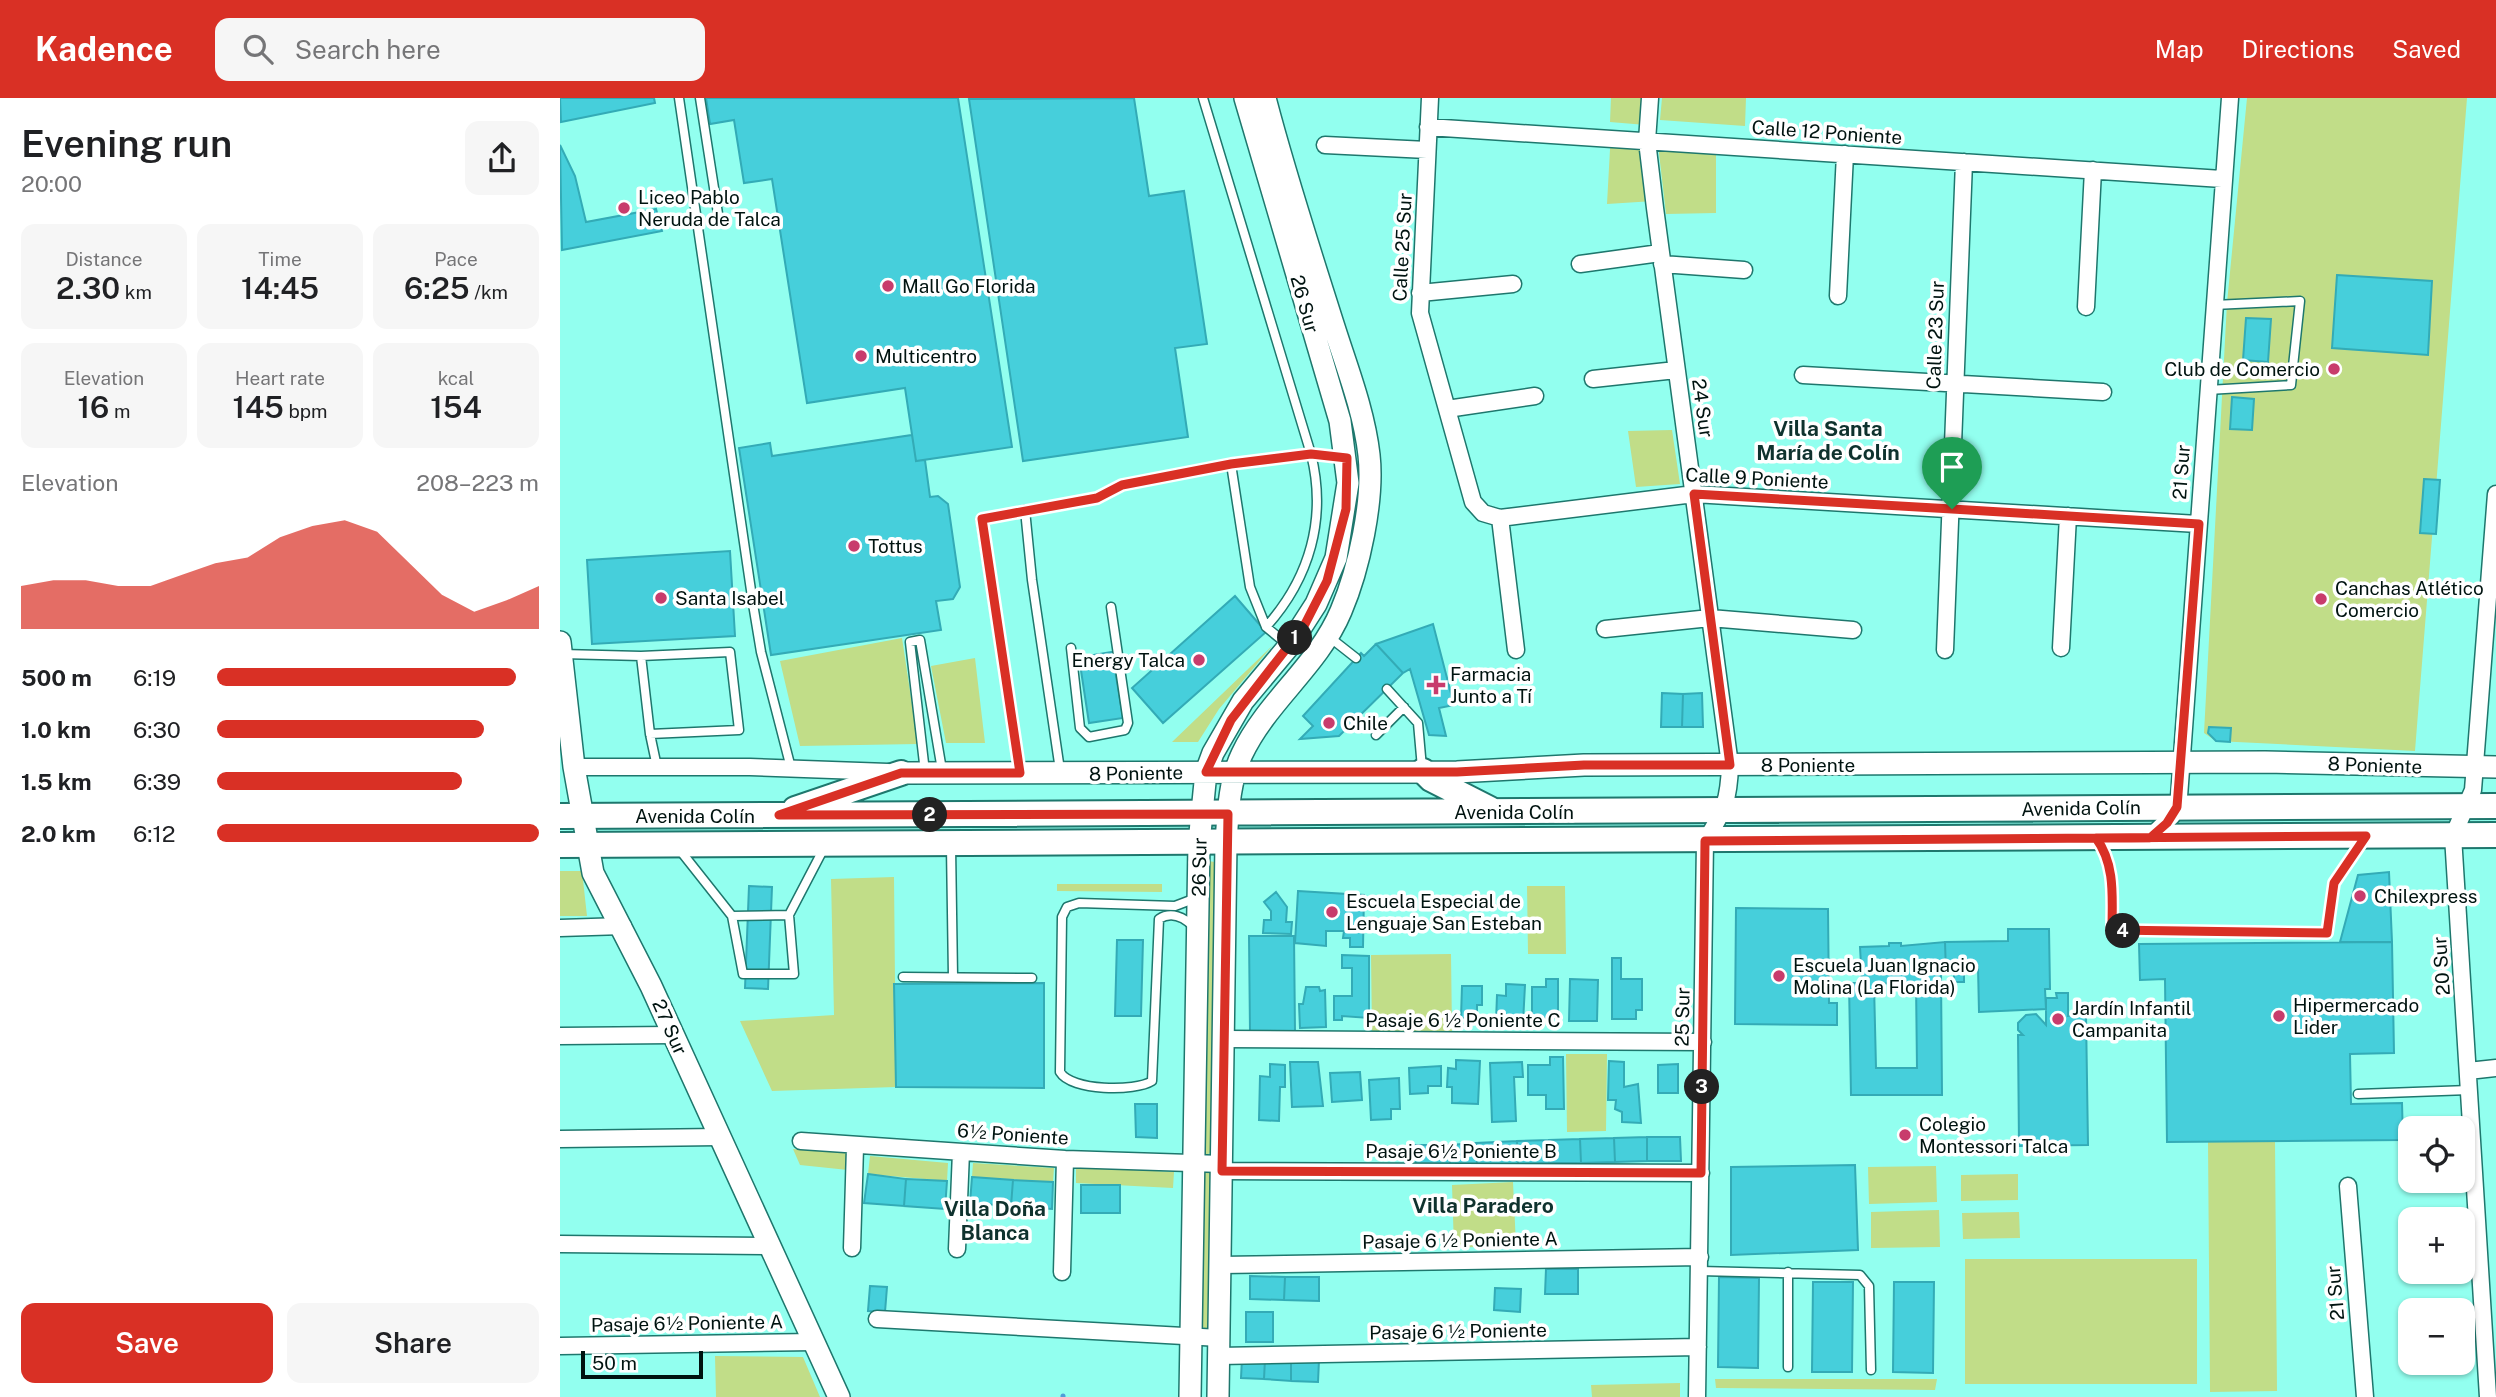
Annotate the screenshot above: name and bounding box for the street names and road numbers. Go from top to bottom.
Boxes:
street label: Calle 12 Poniente [1751,116,1903,148]
street label: Calle 25 Sur [1388,192,1416,302]
street label: 26 Sur [1286,273,1324,335]
street label: Calle 23 Sur [1922,280,1948,390]
street label: 24 Sur [1688,377,1718,439]
street label: 21 Sur [2168,444,2194,500]
street label: Calle 9 Poniente [1685,463,1829,493]
street label: 8 Poniente [2327,752,2423,778]
street label: 8 Poniente [1761,754,1855,776]
street label: 8 Poniente [1089,761,1183,785]
street label: Avenida Colín [2021,796,2141,820]
street label: Avenida Colín [1454,801,1574,823]
street label: Avenida Colín [635,805,755,827]
street label: 26 Sur [1187,837,1211,897]
street label: 20 Sur [2428,936,2454,996]
street label: 25 Sur [1670,987,1694,1047]
street label: 27 Sur [648,996,692,1058]
street label: Pasaje 6 ½ Poniente C [1365,1009,1561,1031]
street label: 6½ Poniente [957,1119,1069,1149]
street label: Pasaje 6½ Poniente B [1365,1140,1557,1162]
street label: Pasaje 6 ½ Poniente A [1362,1227,1558,1253]
street label: 21 Sur [2322,1265,2348,1321]
street label: Pasaje 6½ Poniente A [591,1310,783,1336]
street label: Pasaje 6 ½ Poniente [1369,1318,1547,1344]

